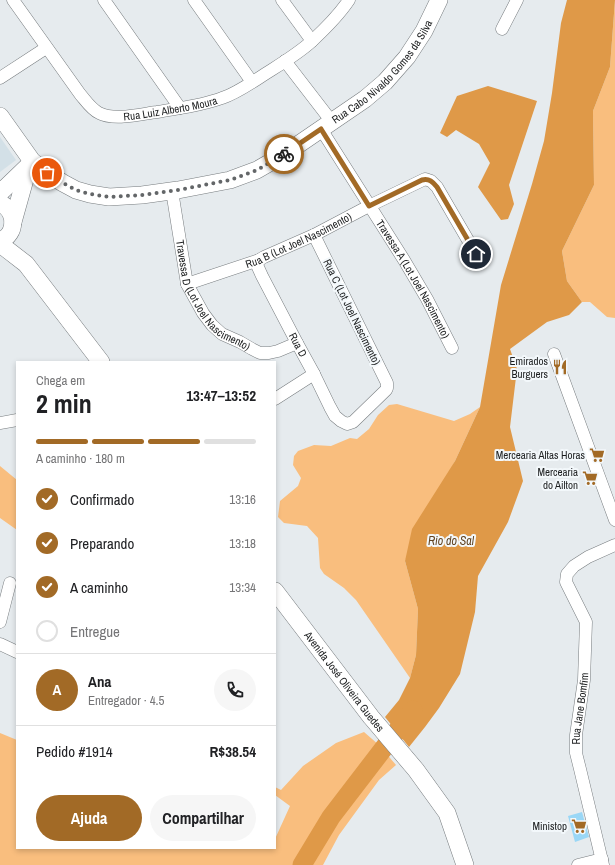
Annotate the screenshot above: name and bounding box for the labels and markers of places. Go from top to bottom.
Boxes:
pin [30,156,64,190]
pin [459,237,493,271]
place label: Emirados Burguers [509,354,548,381]
restaurant icon: Emirados Burguers [551,358,569,376]
supermarket icon: Mercearia Altas Horas [588,446,606,464]
place label: Mercearia Altas Horas [496,448,585,462]
place label: Mercearia do Ailton [537,465,578,492]
supermarket icon: Mercearia do Ailton [581,469,599,487]
supermarket icon: Ministop [570,817,588,835]
place label: Ministop [532,819,567,833]

